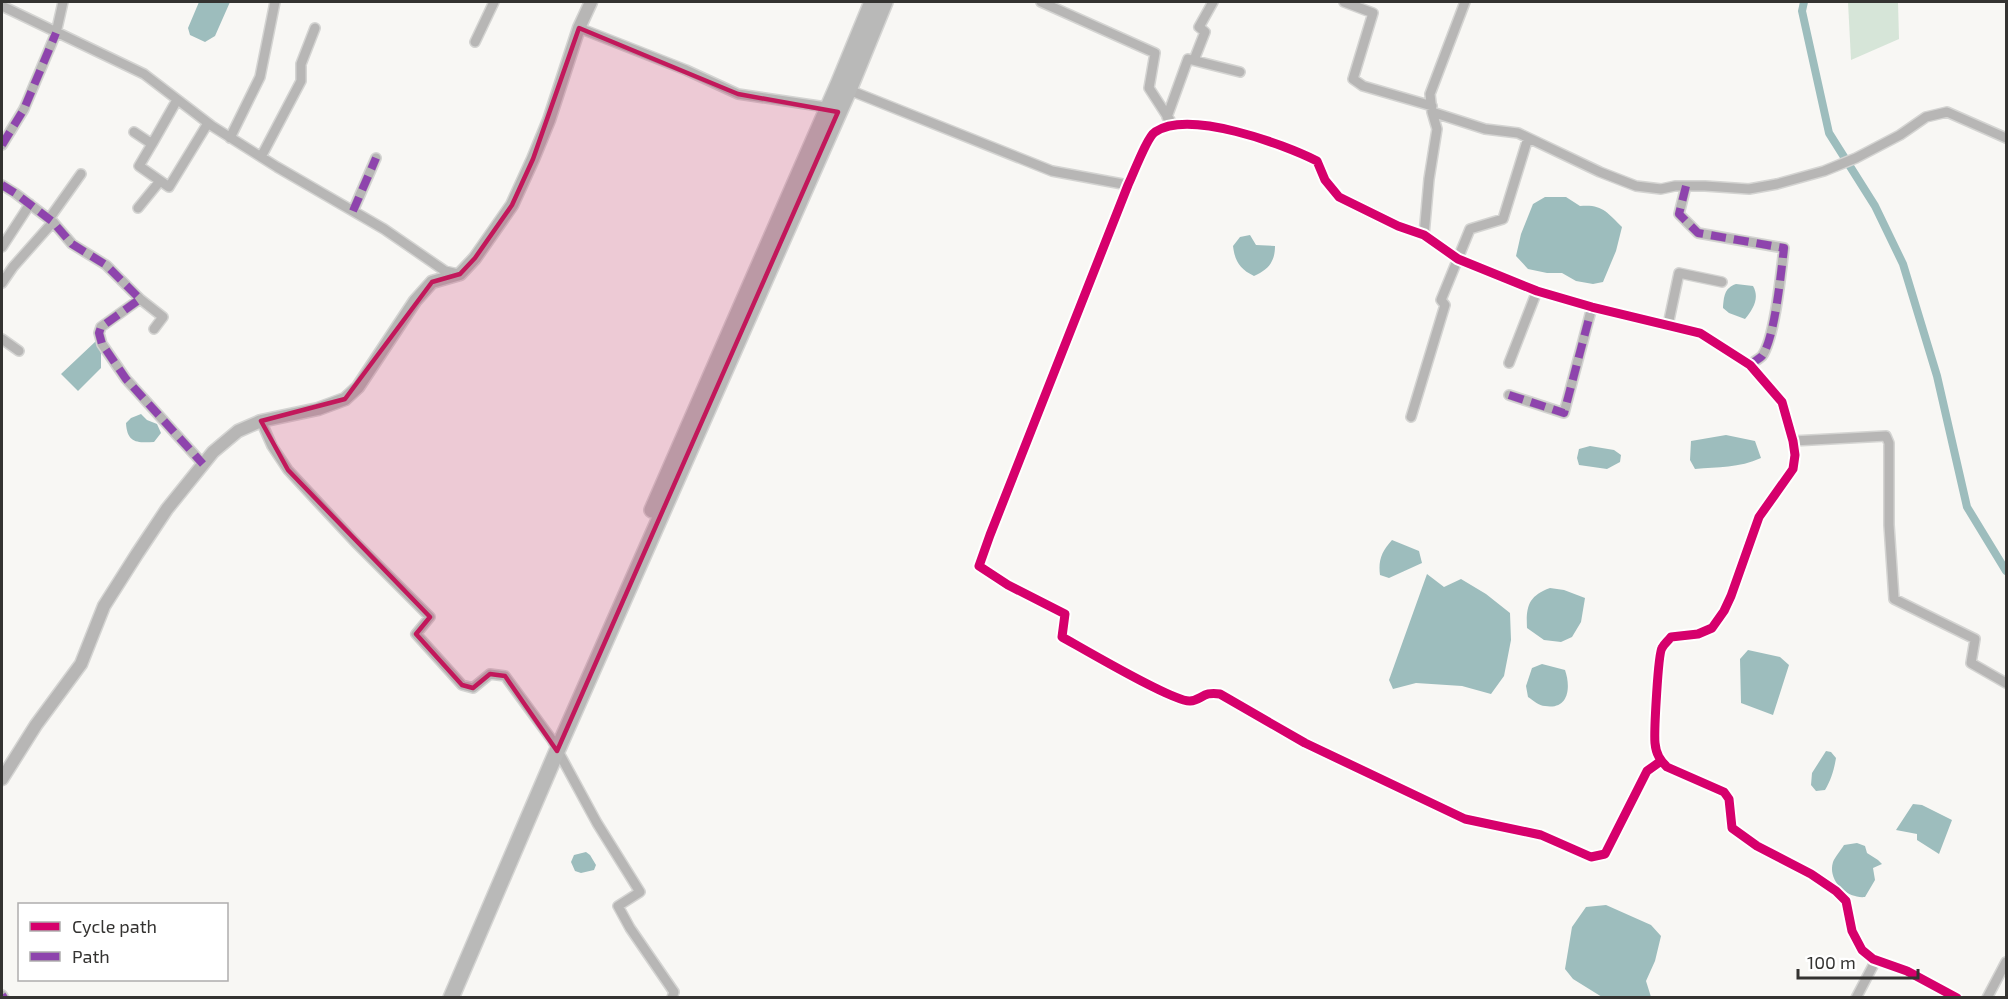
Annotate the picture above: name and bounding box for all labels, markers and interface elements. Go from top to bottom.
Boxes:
legend [18,903,228,981]
text: Cycle path [72,915,157,937]
scale bar [1798,942,1918,980]
text: Path [72,945,110,967]
text: 100 m [1807,951,1856,973]

